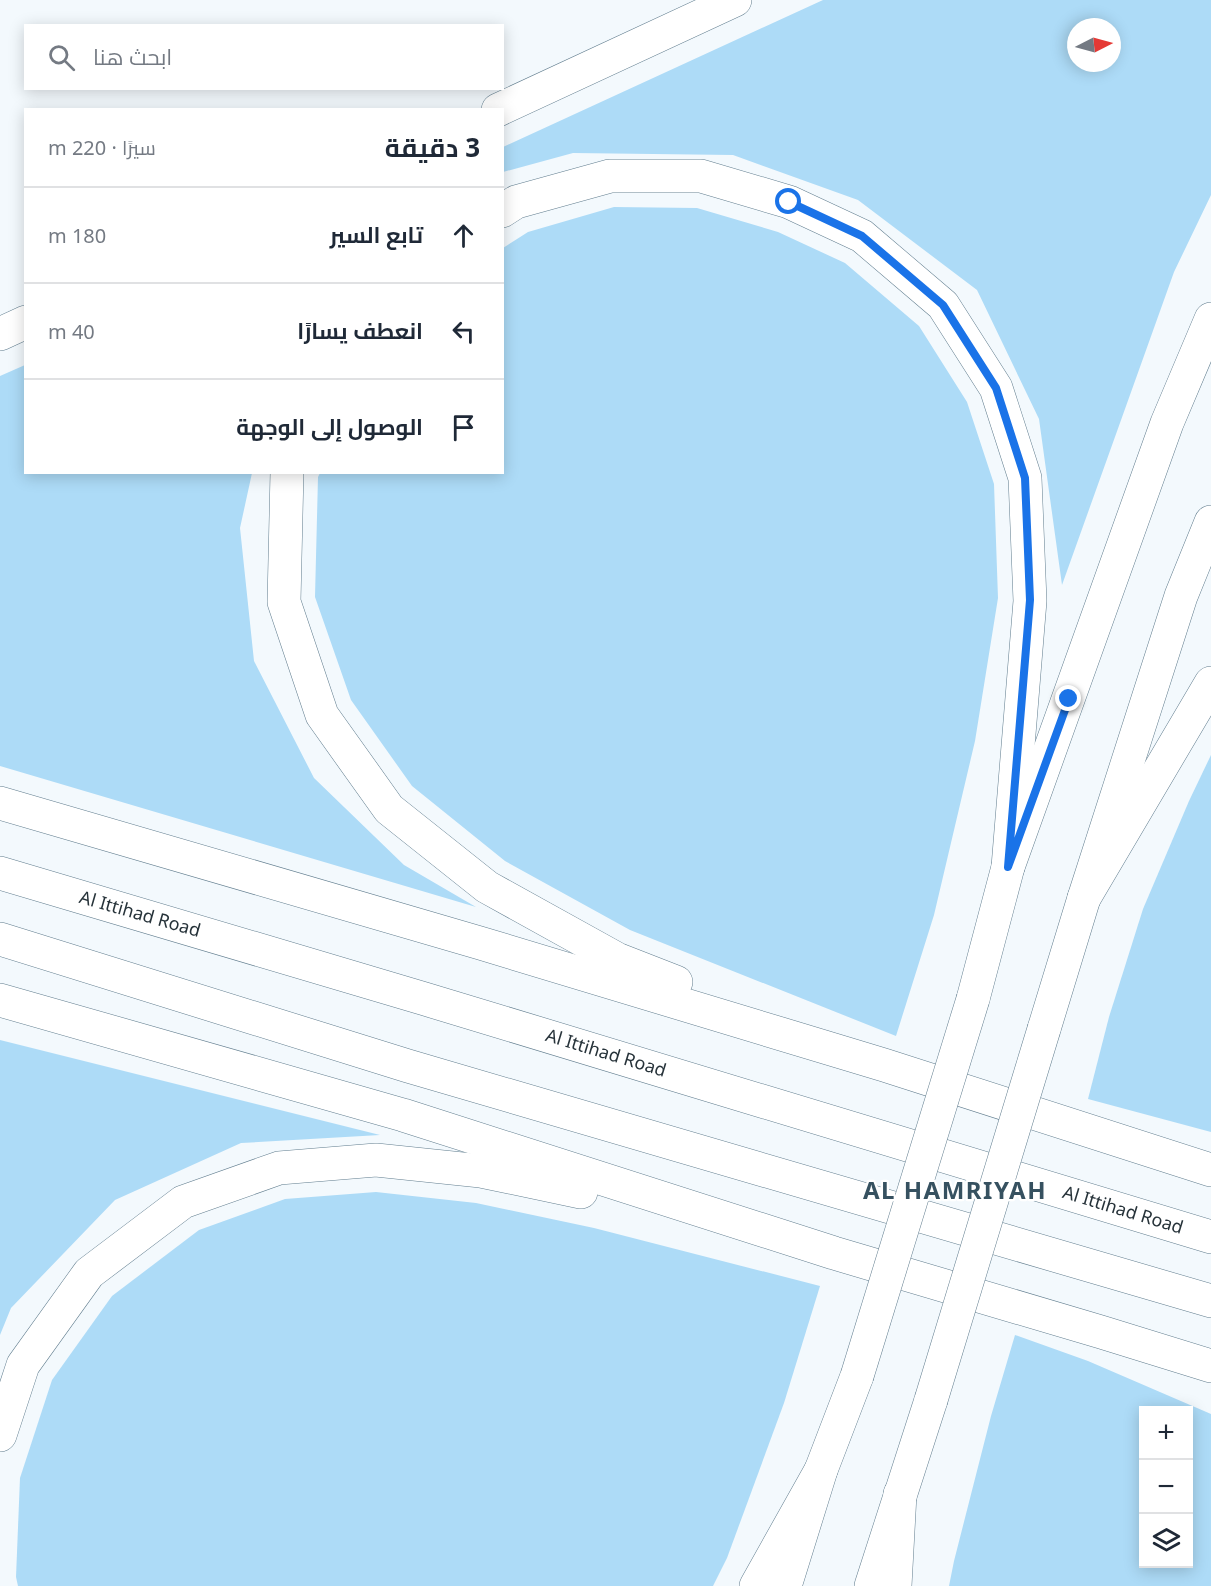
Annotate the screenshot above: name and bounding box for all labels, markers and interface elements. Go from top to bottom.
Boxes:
north arrow [1067,18,1121,72]
search box [24,24,504,90]
icon: search [45,41,78,74]
text: ابحث هنا [93,41,172,71]
text: 3 دقيقة [385,129,480,165]
text: سيرًا · 220 m [48,134,156,161]
route start [775,188,801,214]
text: تابع السير [330,219,423,249]
icon: ahead [447,219,480,252]
text: 180 m [48,222,106,249]
text: انعطف يسارًا [297,315,423,345]
icon: left [447,315,480,348]
text: 40 m [48,318,95,345]
text: الوصول إلى الوجهة [236,411,423,441]
icon: arrive [447,411,480,444]
route end [1055,685,1081,711]
street label: Al Ittihad Road [77,884,204,942]
street label: Al Ittihad Road [543,1022,669,1082]
district label: AL HAMRIYAH [863,1173,1047,1206]
street label: Al Ittihad Road [1060,1179,1186,1239]
map controls [1139,1406,1193,1568]
button: + [1139,1406,1193,1460]
button: − [1139,1460,1193,1514]
button: layers [1139,1514,1193,1568]

